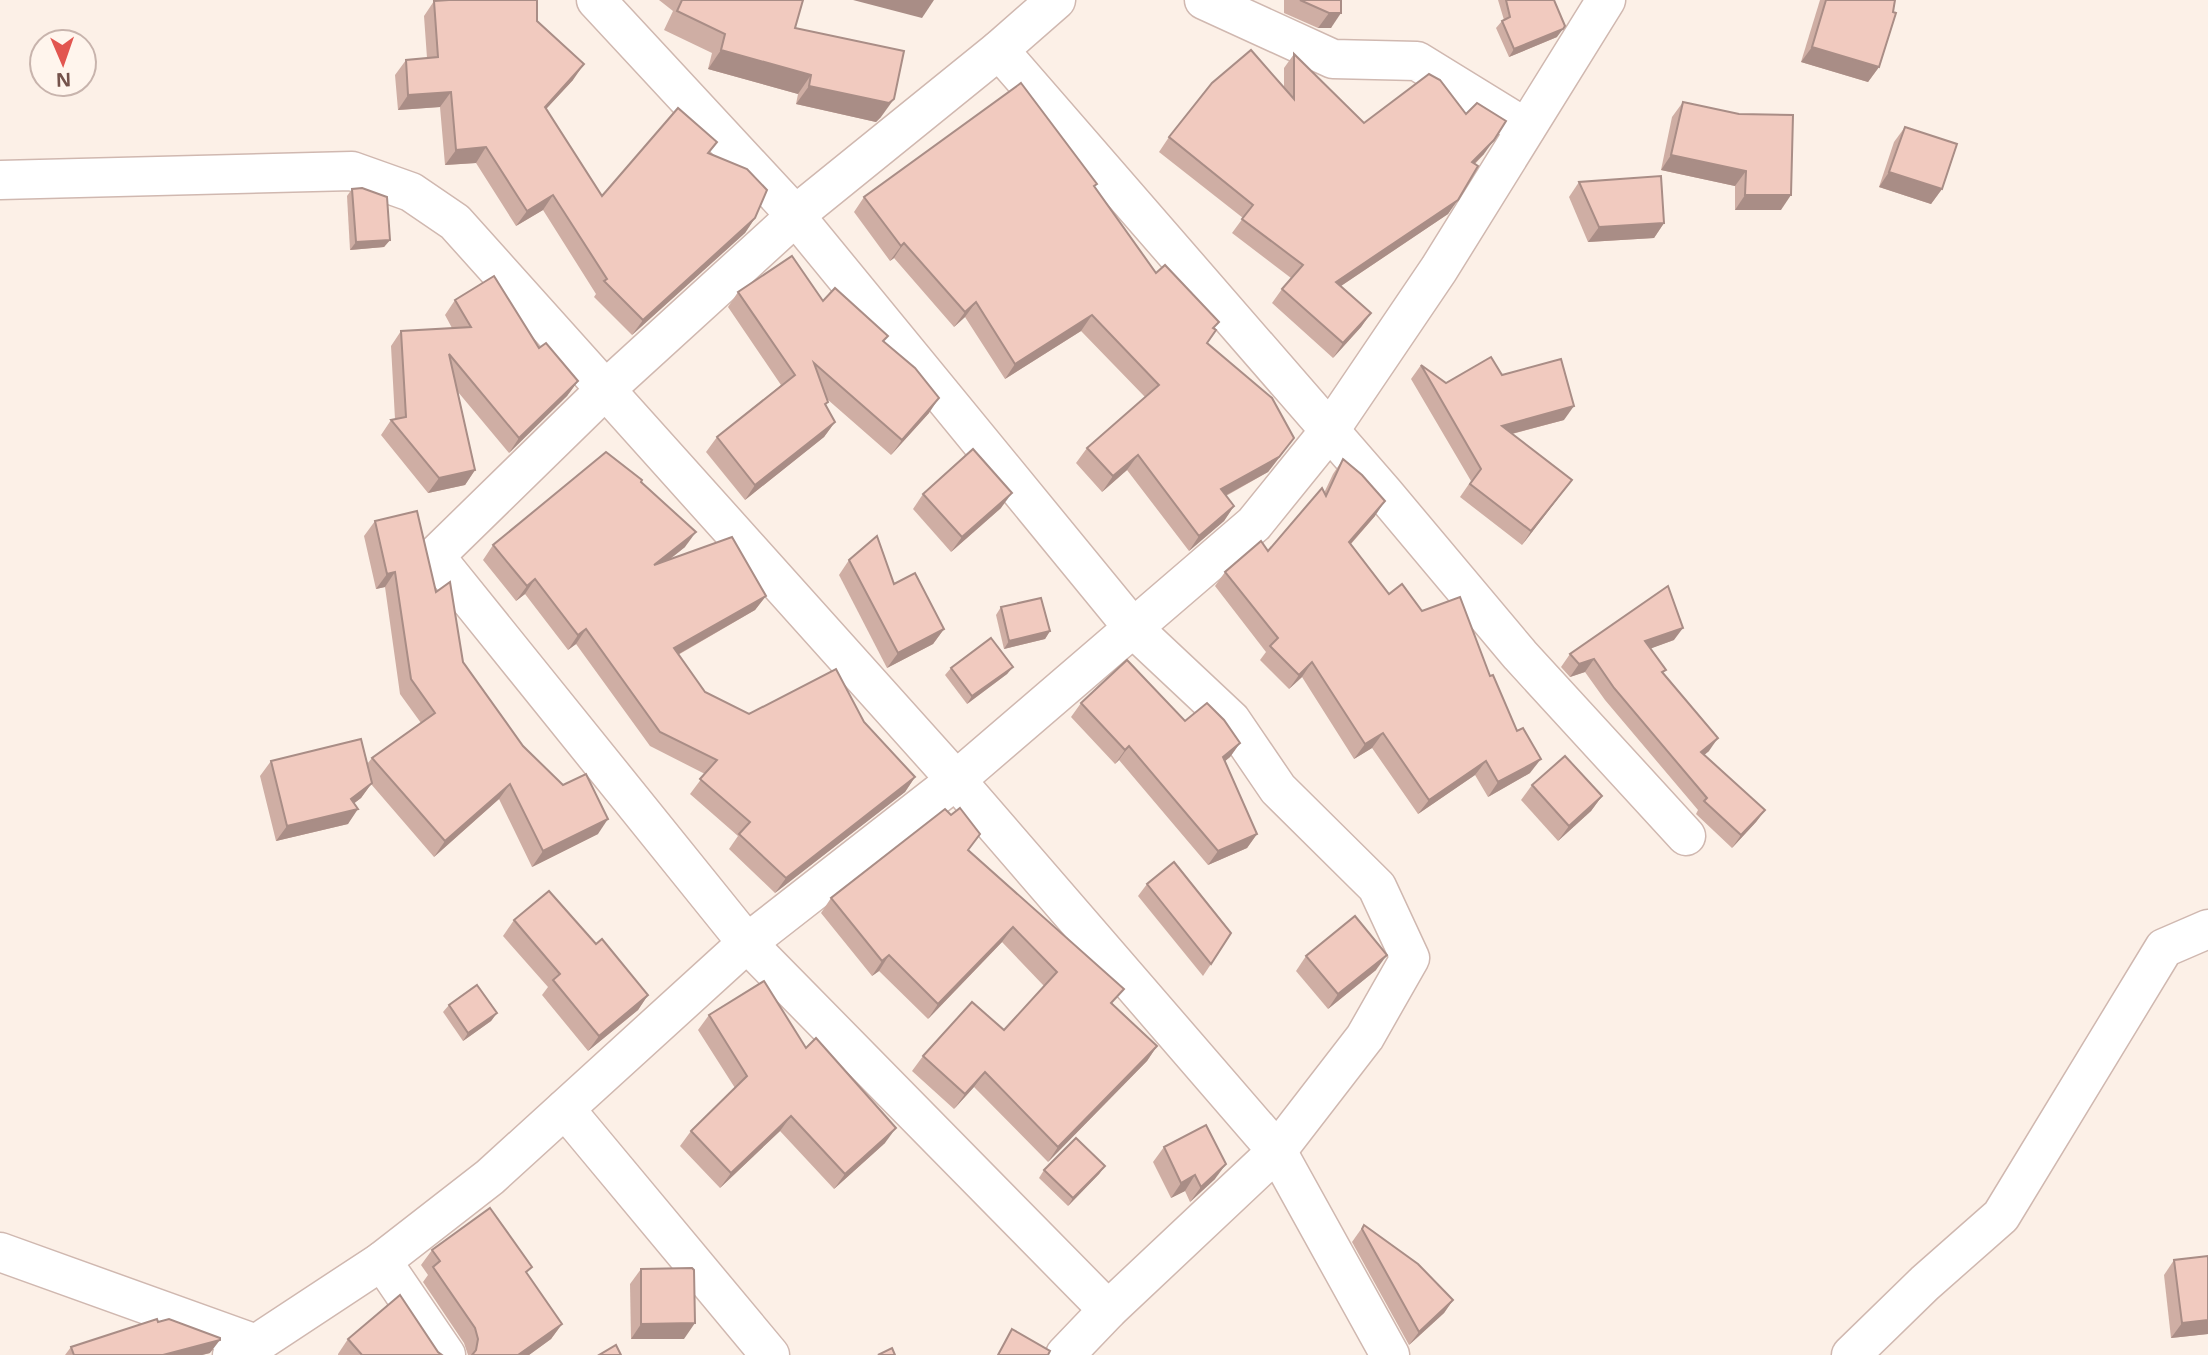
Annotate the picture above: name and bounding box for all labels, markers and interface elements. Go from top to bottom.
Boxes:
north arrow [28,28,98,98]
text: N [55,67,72,93]

